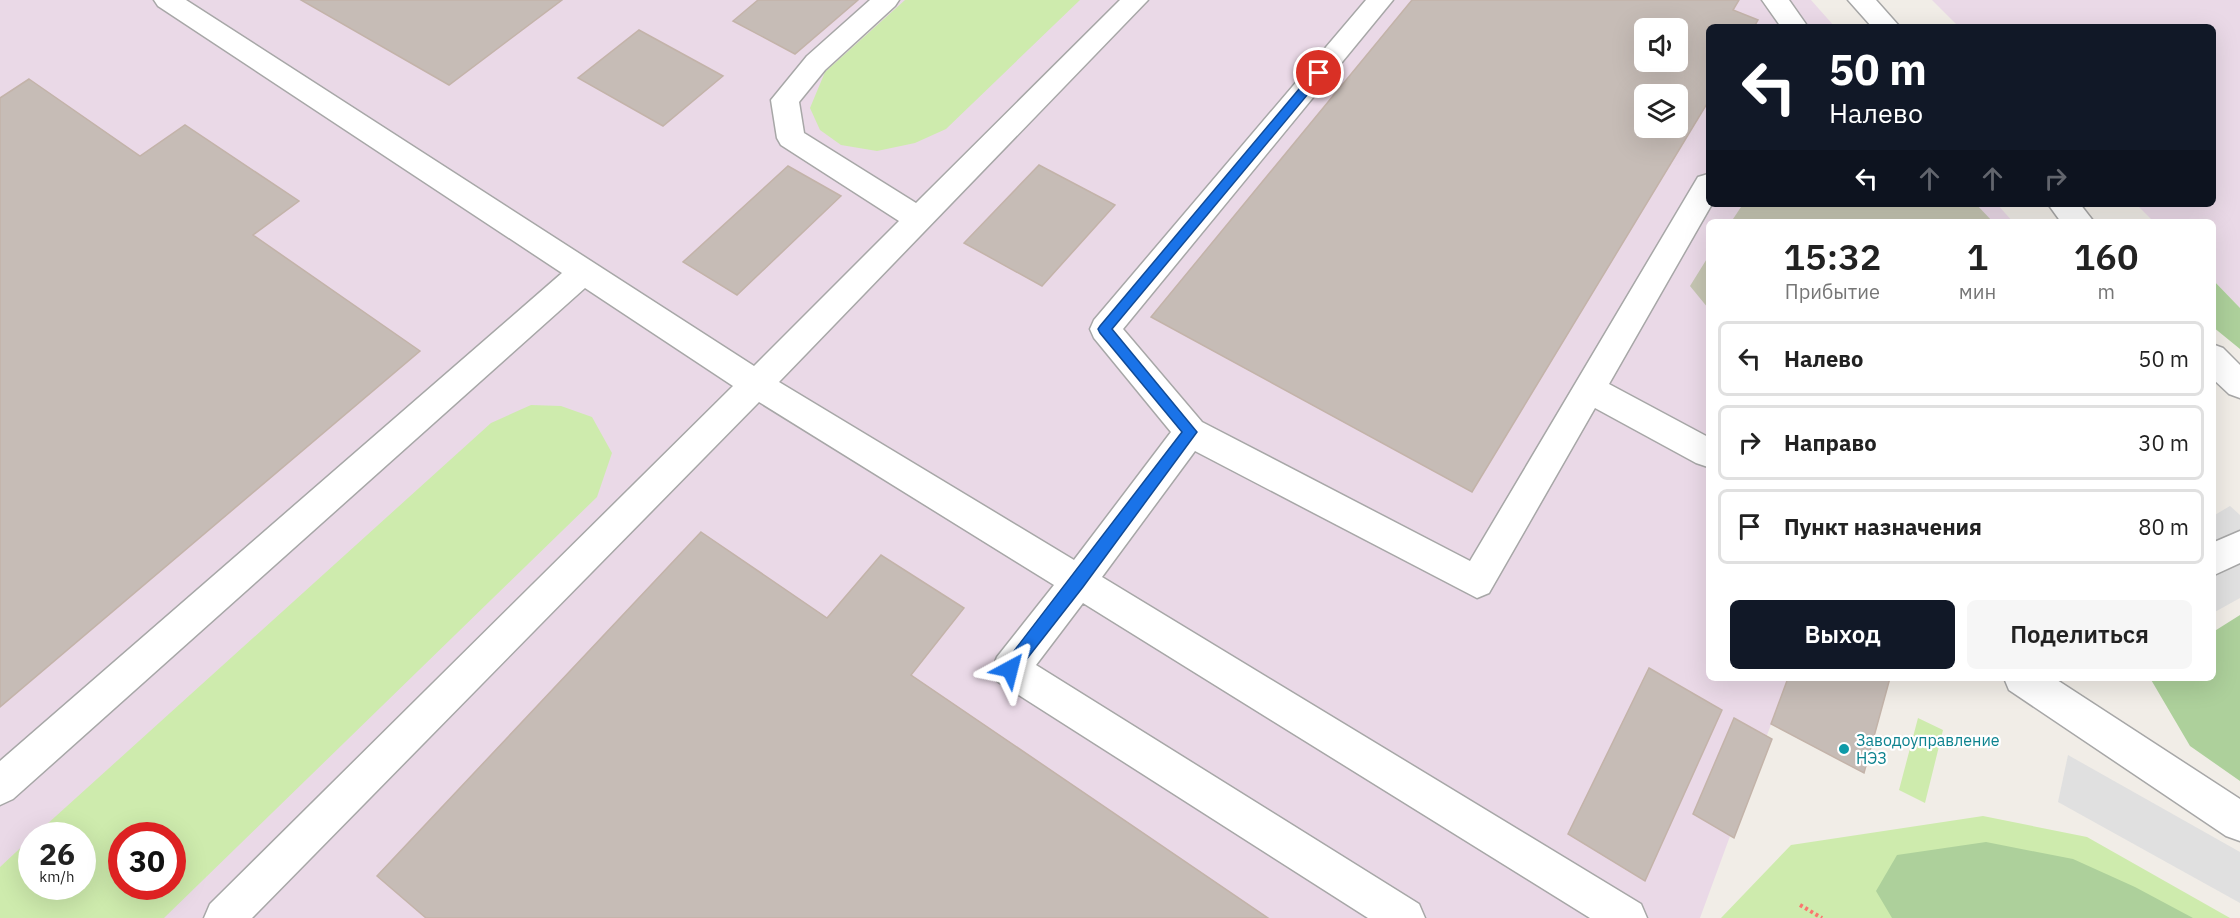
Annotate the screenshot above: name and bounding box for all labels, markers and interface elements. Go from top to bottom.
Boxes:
map controls [1634,18,1688,138]
button: sound [1634,18,1688,72]
text: 50 m [1829,42,1927,97]
pin [1293,47,1344,98]
icon: left [1730,48,1808,126]
icon: arrive [1302,56,1335,89]
button: layers [1634,84,1688,138]
text: Налево [1829,95,1923,130]
icon: left [1850,162,1883,195]
icon: ahead [1913,162,1946,195]
icon: ahead [1976,162,2009,195]
icon: right [2039,162,2072,195]
text: 15:32 [1783,233,1881,280]
text: 1 [1967,233,1988,280]
text: 160 [2074,233,2139,280]
text: Прибытие [1785,278,1880,305]
text: мин [1959,278,1996,305]
text: m [2097,278,2115,305]
icon: left [1733,342,1766,375]
text: Налево [1784,344,1863,373]
text: 50 m [2138,344,2189,373]
icon: right [1733,426,1766,459]
text: Направо [1784,428,1877,457]
text: 30 m [2138,428,2189,457]
icon: arrive [1733,510,1766,543]
text: Пункт назначения [1784,512,1982,541]
text: 80 m [2138,512,2189,541]
button: Выход [1730,600,1955,669]
button: Поделиться [1967,600,2192,669]
position arrow [978,637,1042,701]
place label: Заводоуправление НЭЗ [1856,730,2000,768]
marker: Заводоуправление НЭЗ [1837,742,1851,756]
speed limit sign: 30 [108,822,186,900]
text: 26 [39,834,75,873]
text: km/h [39,867,75,886]

